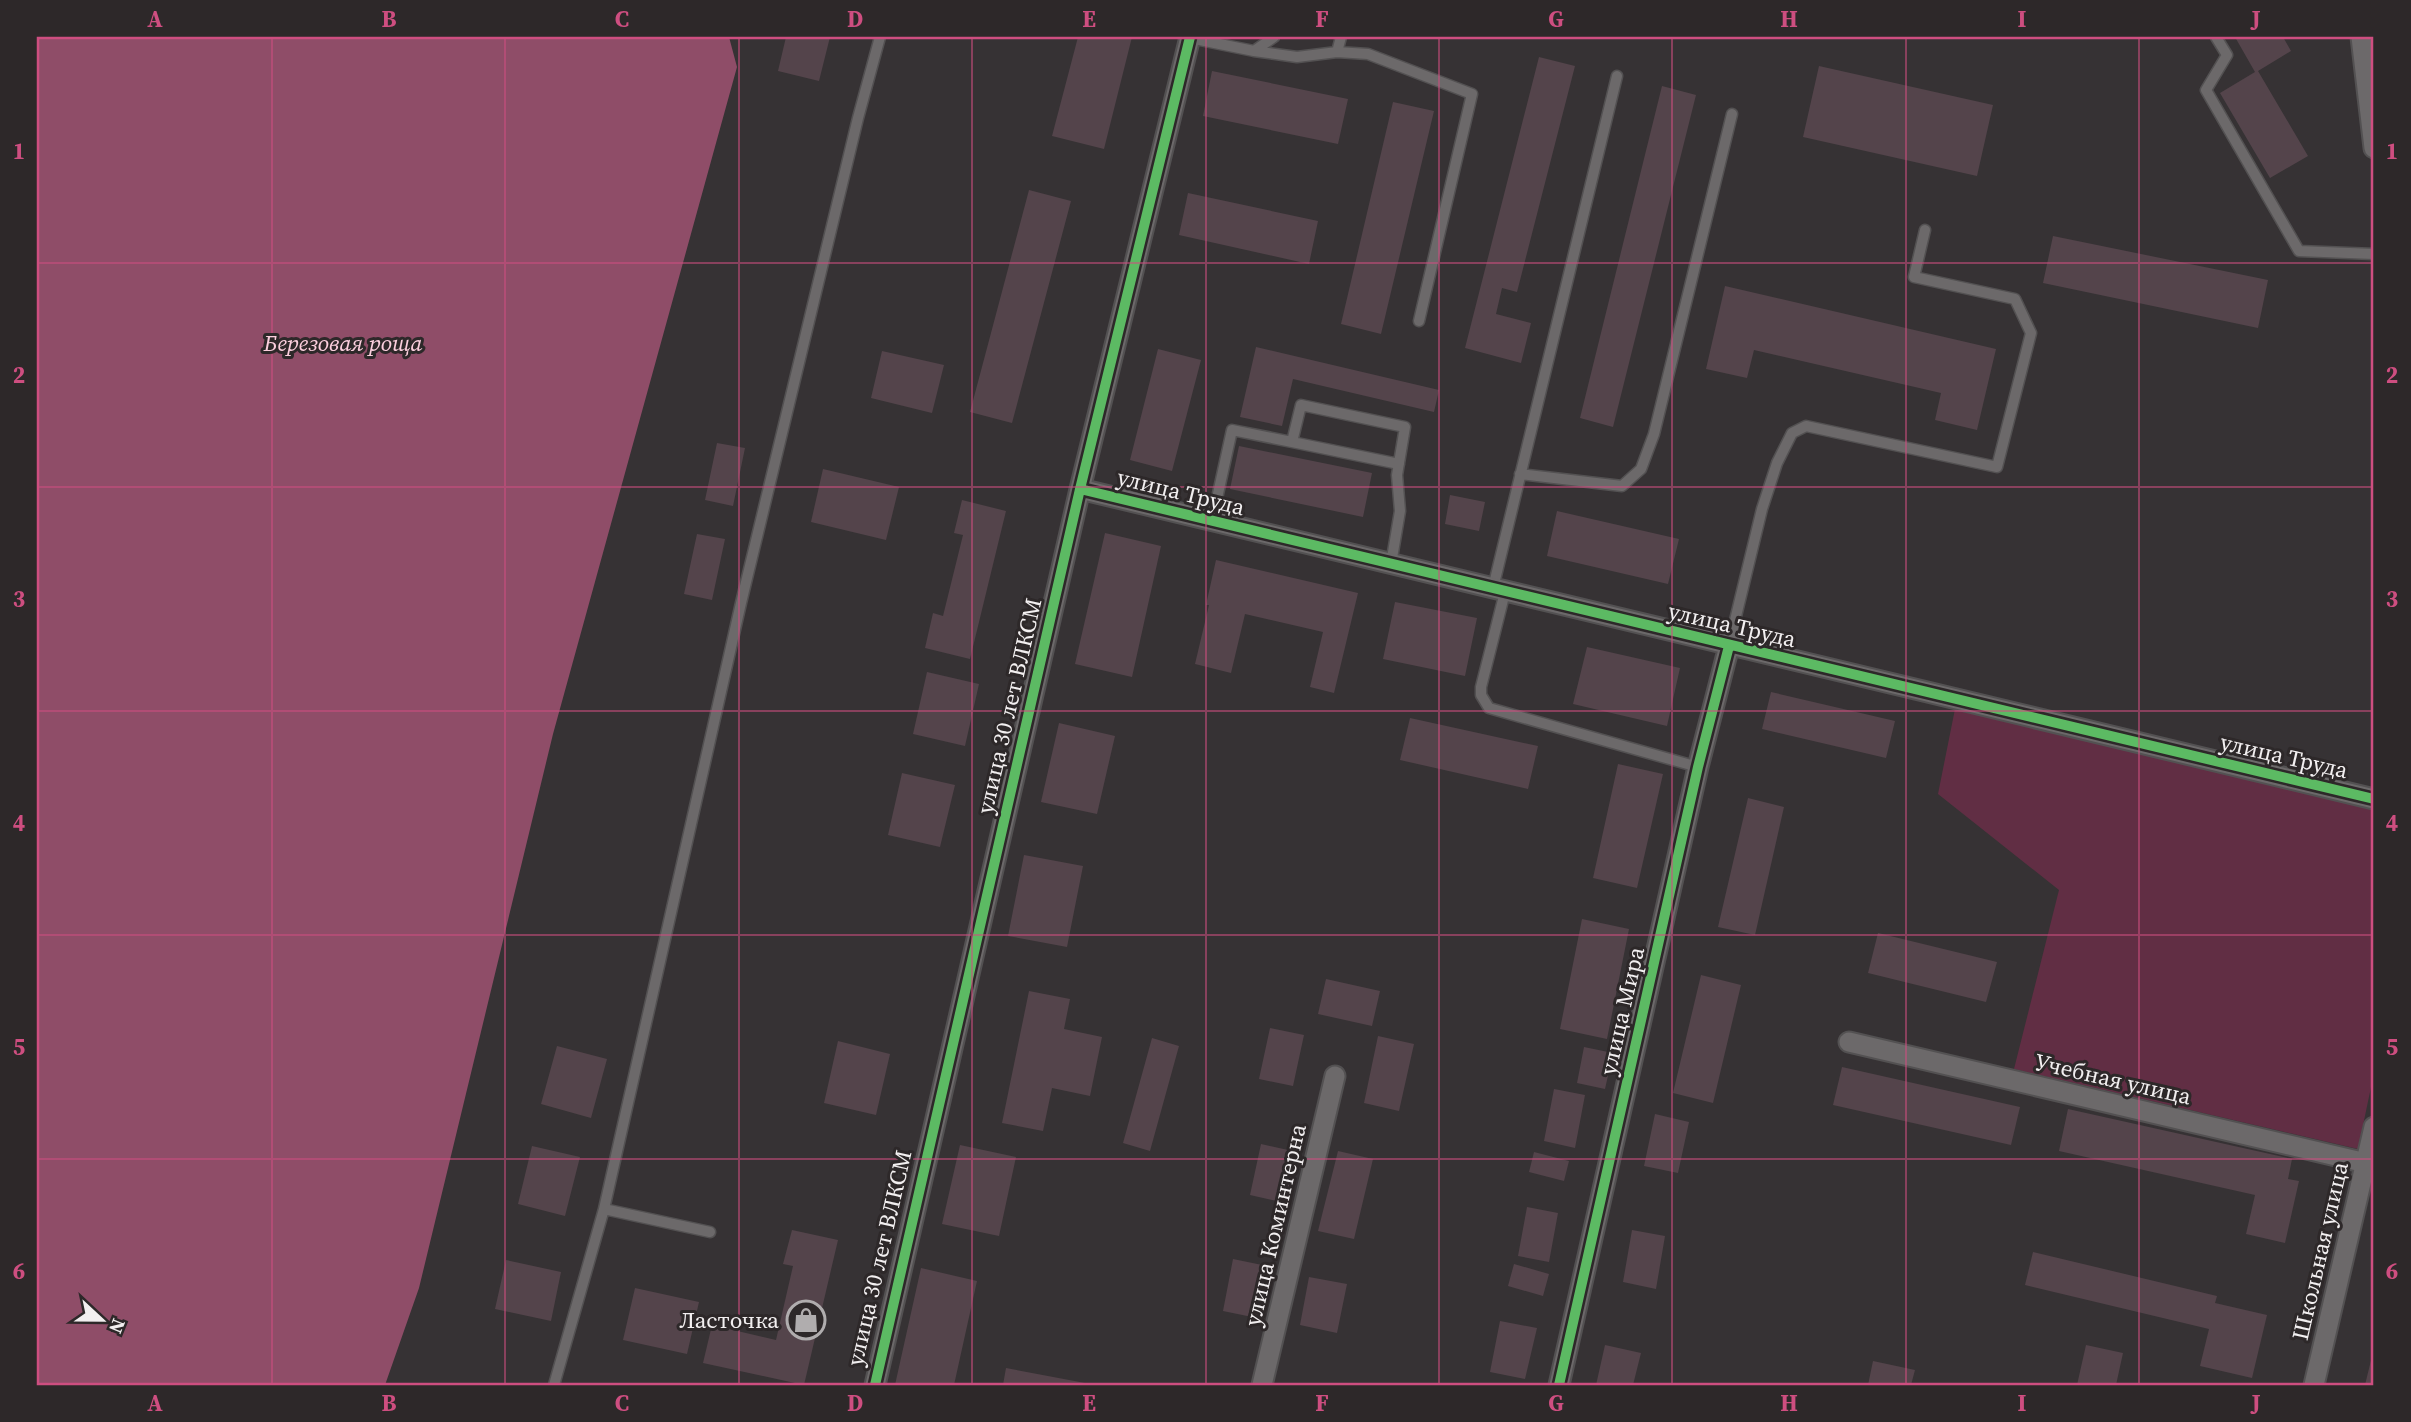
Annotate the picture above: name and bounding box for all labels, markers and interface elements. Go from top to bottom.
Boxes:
text: A [147,3,163,35]
text: B [382,3,397,35]
text: C [615,3,629,35]
text: D [847,3,863,35]
text: E [1082,3,1096,35]
text: F [1315,3,1329,35]
text: G [1548,3,1564,35]
text: H [1780,3,1798,35]
text: I [2018,3,2027,35]
text: J [2249,3,2261,35]
text: 1 [13,135,25,167]
text: 1 [2386,135,2398,167]
park label: Березовая роща [263,327,422,359]
text: 2 [13,359,25,391]
text: 2 [2386,359,2398,391]
street label: улица Труда [1114,461,1248,523]
text: 3 [13,583,25,615]
text: 3 [2386,583,2398,615]
street label: улица 30 лет ВЛКСМ [969,595,1049,817]
street label: улица Труда [1665,595,1799,655]
street label: улица Труда [2217,726,2351,786]
text: 4 [13,807,25,839]
text: 4 [2386,807,2398,839]
street label: улица Мира [1592,944,1652,1078]
text: 5 [13,1031,25,1063]
text: 5 [2386,1031,2398,1063]
street label: Учебная улица [2032,1045,2195,1113]
street label: улица Коминтерна [1236,1120,1314,1329]
street label: улица 30 лет ВЛКСМ [839,1147,919,1369]
street label: Школьная улица [2284,1159,2356,1343]
text: 6 [13,1255,25,1287]
text: 6 [2386,1255,2398,1287]
north arrow [66,1286,136,1356]
shop icon: Ласточка [785,1299,827,1341]
place label: Ласточка [679,1304,779,1336]
text: N [103,1315,132,1338]
text: A [147,1387,163,1419]
text: B [382,1387,397,1419]
text: C [615,1387,629,1419]
text: D [847,1387,863,1419]
text: E [1082,1387,1096,1419]
text: F [1315,1387,1329,1419]
text: G [1548,1387,1564,1419]
text: H [1780,1387,1798,1419]
text: I [2018,1387,2027,1419]
text: J [2249,1387,2261,1419]

